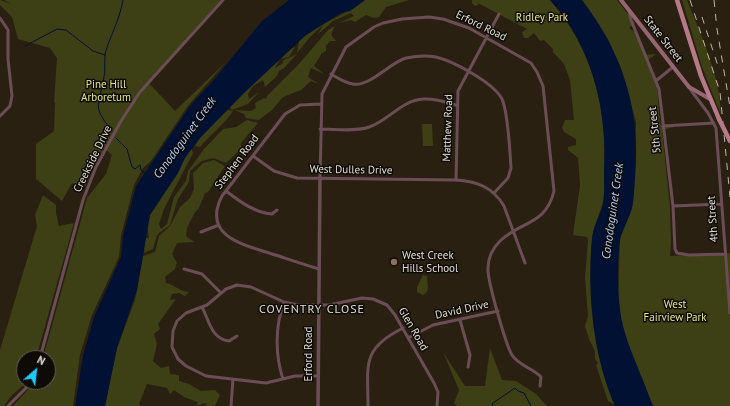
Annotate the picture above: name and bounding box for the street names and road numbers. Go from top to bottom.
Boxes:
street label: Erford Road [453,8,509,44]
street label: State Street [641,13,685,65]
street label: Matthew Road [440,94,456,162]
street label: 5th Street [646,106,664,154]
street label: Creekside Drive [71,123,115,195]
street label: Stephen Road [212,132,262,192]
street label: West Dulles Drive [309,163,393,177]
street label: 4th Street [705,195,721,243]
street label: David Drive [434,298,490,322]
street label: Glen Road [395,305,431,353]
street label: Erford Road [302,327,316,381]

